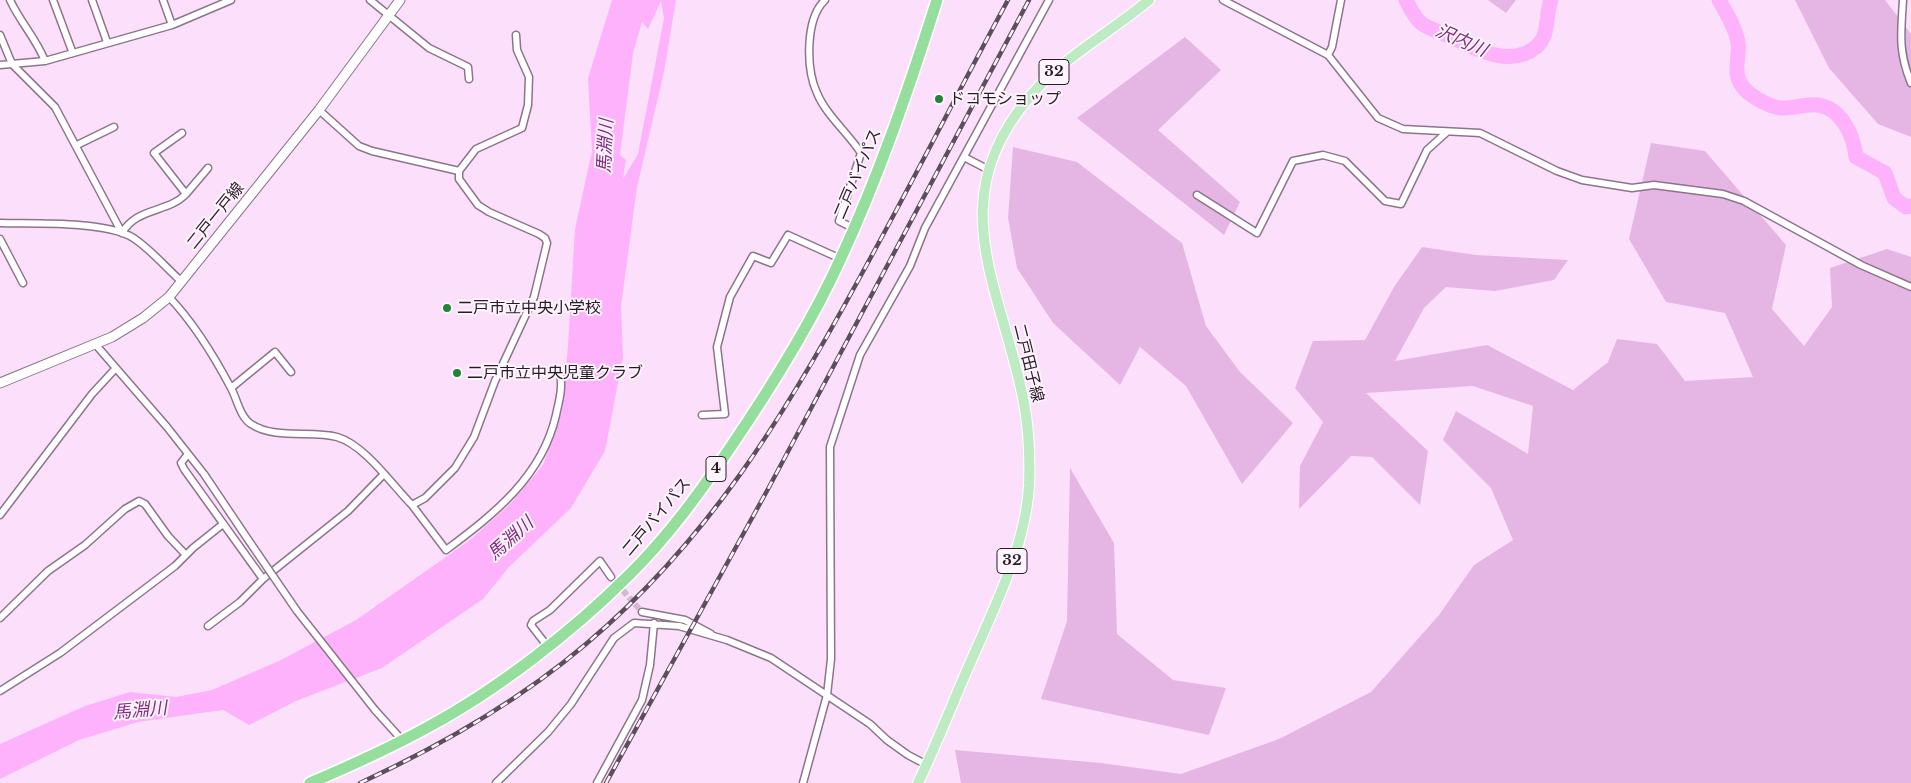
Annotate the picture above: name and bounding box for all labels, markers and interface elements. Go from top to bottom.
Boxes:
water label: 沢内川 [1432,20,1490,62]
road number: 32 [1039,60,1069,84]
place label: ドコモショップ [949,89,1061,109]
marker: ドコモショップ [933,93,945,105]
water label: 馬淵川 [594,118,618,174]
street label: 二戸バイパス [830,126,886,222]
street label: 二戸一戸線 [183,179,249,253]
place label: 二戸市立中央小学校 [457,298,601,318]
marker: 二戸市立中央小学校 [441,302,453,314]
street label: 二戸田子線 [1009,322,1047,404]
place label: 二戸市立中央児童クラブ [467,363,643,383]
marker: 二戸市立中央児童クラブ [451,367,463,379]
road number: 4 [706,456,726,482]
street label: 二戸バイパス [619,474,695,560]
water label: 馬淵川 [484,513,538,565]
road number: 32 [997,548,1027,574]
water label: 馬淵川 [112,698,168,724]

